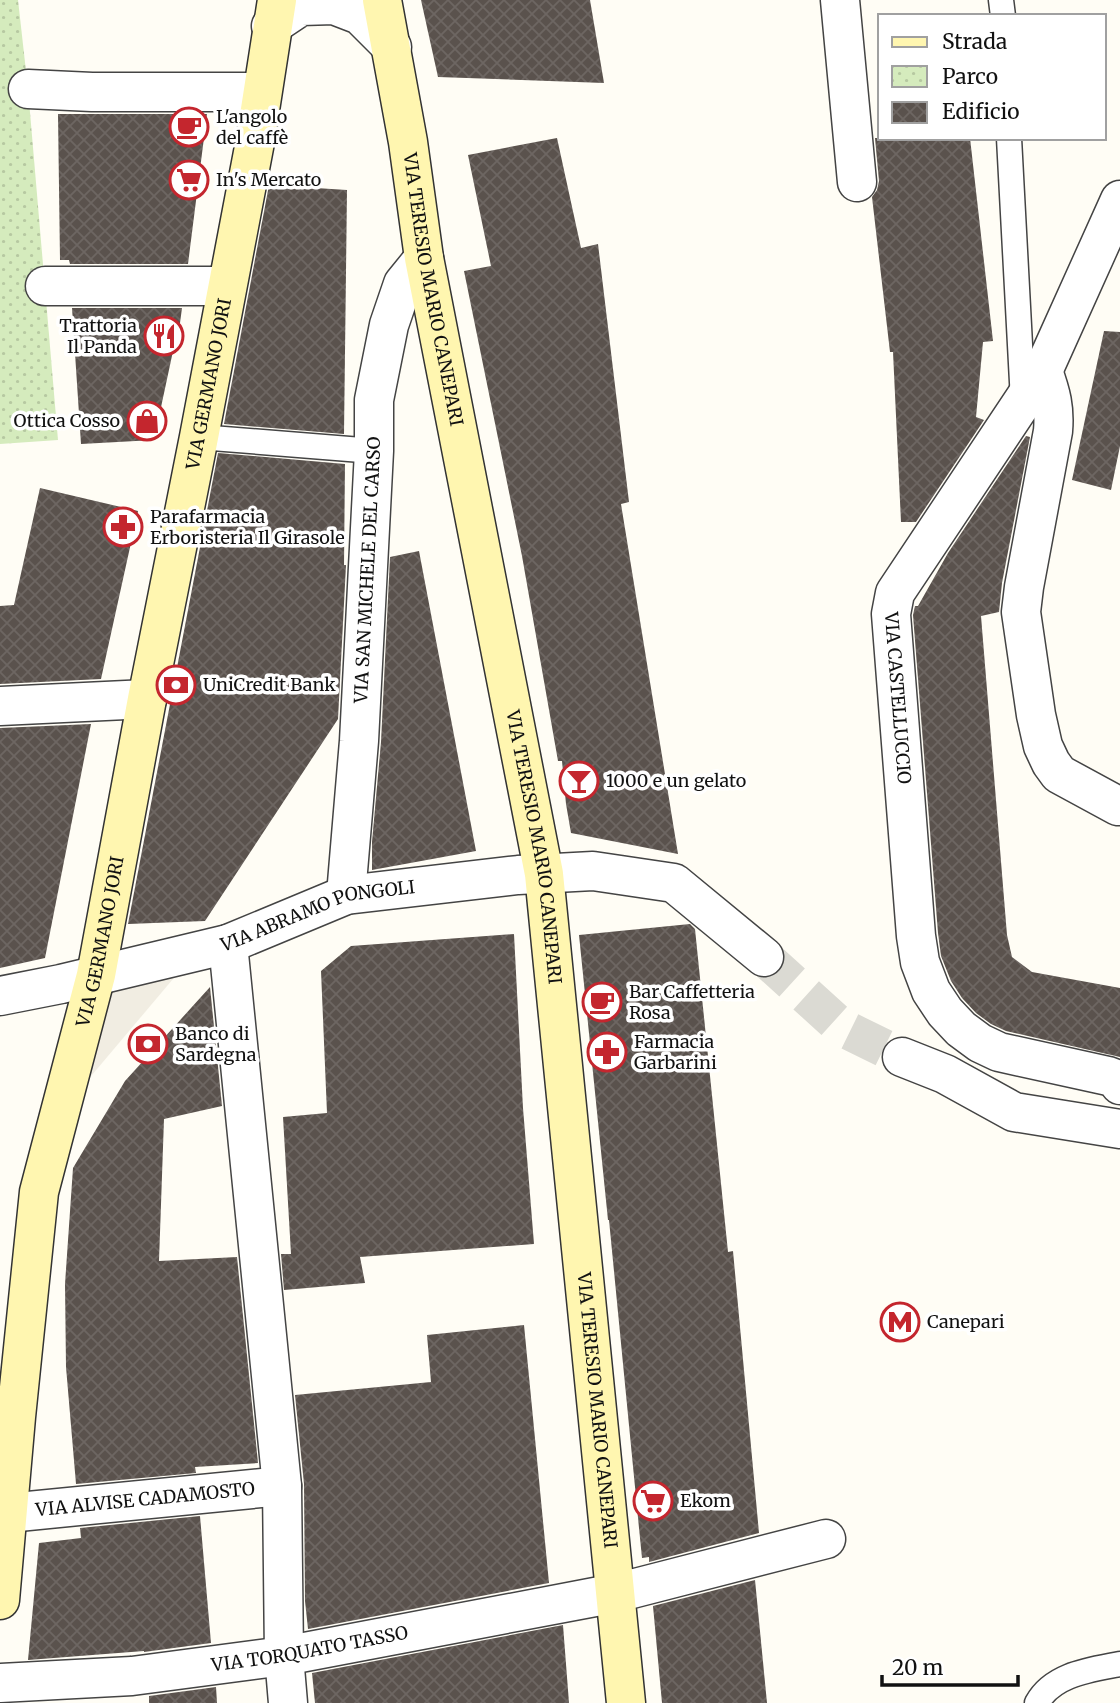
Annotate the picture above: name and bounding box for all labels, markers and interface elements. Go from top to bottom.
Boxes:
legend [878,14,1106,140]
text: Strada [942,28,1007,55]
text: Parco [942,63,998,90]
text: Edificio [942,98,1019,125]
place label: L'angolo del caffè [216,105,288,149]
cafe icon: L'angolo del caffè [168,106,210,148]
street label: VIA TERESIO MARIO CANEPARI [398,150,469,428]
supermarket icon: In's Mercato [168,159,210,201]
place label: In's Mercato [216,168,321,191]
street label: VIA GERMANO JORI [181,296,236,472]
place label: Trattoria Il Panda [59,314,137,358]
restaurant icon: Trattoria Il Panda [143,315,185,357]
shop icon: Ottica Cosso [126,400,168,442]
place label: Ottica Cosso [14,409,120,432]
street label: VIA SAN MICHELE DEL CARSO [349,436,385,705]
place label: Parafarmacia Erboristeria Il Girasole [150,505,345,549]
pharmacy icon: Parafarmacia Erboristeria Il Girasole [102,506,144,548]
street label: VIA CASTELLUCCIO [880,610,916,785]
bank icon: UniCredit Bank [155,664,197,706]
place label: UniCredit Bank [203,673,336,696]
street label: VIA TERESIO MARIO CANEPARI [501,707,567,985]
bar icon: 1000 e un gelato [558,760,600,802]
place label: 1000 e un gelato [606,769,746,792]
street label: VIA GERMANO JORI [71,854,129,1030]
street label: VIA ABRAMO PONGOLI [217,875,416,957]
place label: Bar Caffetteria Rosa [629,980,755,1024]
cafe icon: Bar Caffetteria Rosa [581,981,623,1023]
place label: Banco di Sardegna [175,1022,257,1066]
bank icon: Banco di Sardegna [127,1023,169,1065]
place label: Farmacia Garbarini [634,1030,717,1074]
pharmacy icon: Farmacia Garbarini [586,1031,628,1073]
street label: VIA TERESIO MARIO CANEPARI [572,1270,623,1549]
metro station icon: Canepari [879,1301,921,1343]
place label: Canepari [927,1310,1005,1333]
street label: VIA ALVISE CADAMOSTO [34,1477,256,1521]
supermarket icon: Ekom [632,1480,674,1522]
place label: Ekom [680,1489,731,1512]
street label: VIA TORQUATO TASSO [209,1621,410,1677]
scale bar [882,1644,1018,1688]
text: 20 m [892,1654,944,1681]

